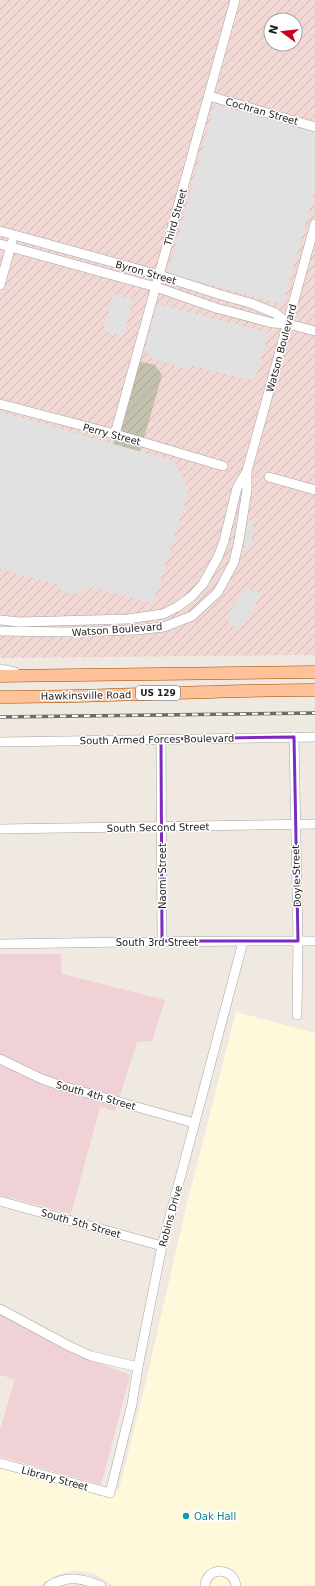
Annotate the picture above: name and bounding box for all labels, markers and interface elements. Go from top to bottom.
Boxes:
north arrow [263,12,303,52]
text: N [266,23,281,36]
street label: Cochran Street [224,96,300,127]
street label: Third Street [162,187,189,248]
street label: Byron Street [114,259,178,286]
street label: Watson Boulevard [264,303,299,393]
street label: Perry Street [82,421,142,447]
street label: Watson Boulevard [71,621,163,638]
road number: US 129 [136,686,180,700]
street label: Hawkinsville Road [41,689,131,702]
street label: South Armed Forces Boulevard [80,733,234,746]
street label: South Second Street [107,821,209,834]
street label: Naomi Street [157,843,168,909]
street label: Doyle Street [290,845,303,907]
street label: South 3rd Street [116,937,198,948]
street label: South 4th Street [55,1079,137,1112]
street label: Robins Drive [157,1184,184,1248]
street label: South 5th Street [40,1207,122,1240]
street label: Library Street [20,1464,89,1493]
marker: Oak Hall [181,1511,191,1521]
place label: Oak Hall [194,1511,236,1522]

